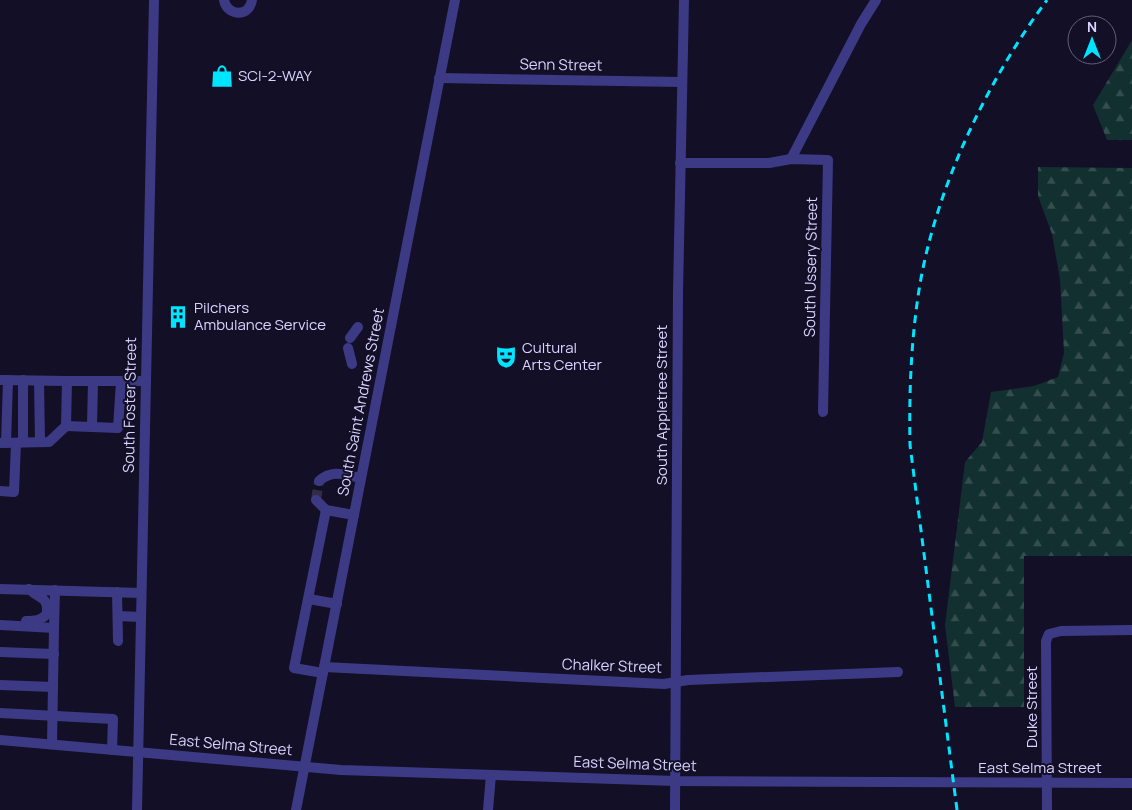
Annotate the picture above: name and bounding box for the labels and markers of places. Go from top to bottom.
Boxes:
shop icon: SCI-2-WAY [209,63,235,89]
place label: SCI-2-WAY [238,65,313,86]
place label: Pilchers Ambulance Service [194,297,326,335]
building icon: Pilchers Ambulance Service [165,304,191,330]
place label: Cultural Arts Center [522,337,602,375]
theatre icon: Cultural Arts Center [493,344,519,370]

